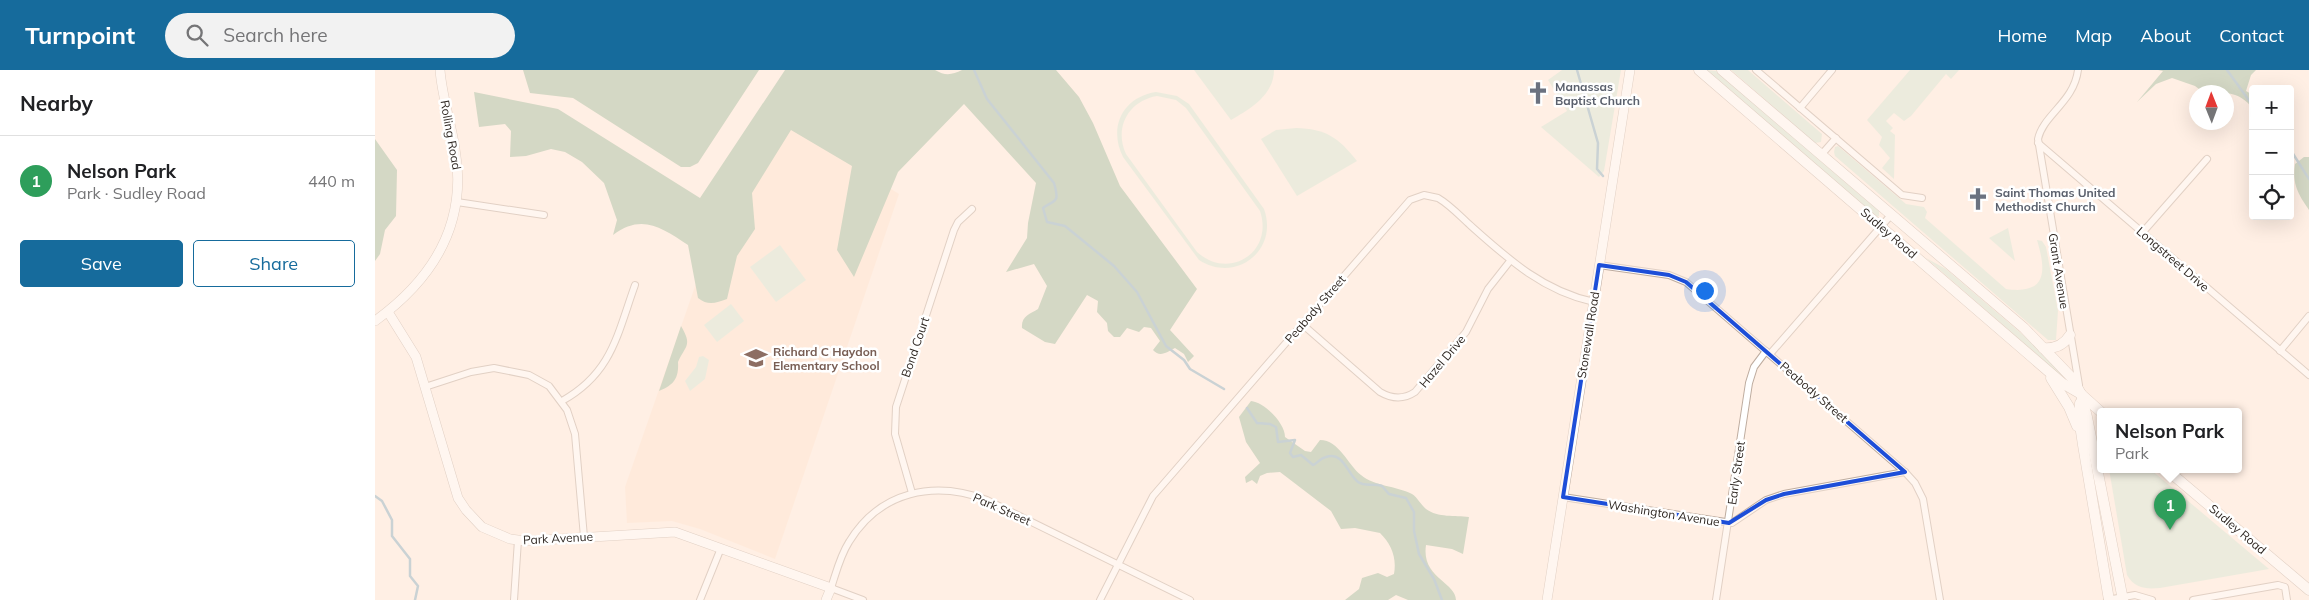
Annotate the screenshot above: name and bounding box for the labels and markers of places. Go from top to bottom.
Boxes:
place label: Manassas Baptist Church [1555,79,1640,108]
church icon: Manassas Baptist Church [1525,80,1551,106]
place label: Saint Thomas United Methodist Church [1995,185,2115,214]
church icon: Saint Thomas United Methodist Church [1965,186,1991,212]
place label: Richard C Haydon Elementary School [773,344,880,373]
school or university icon: Richard C Haydon Elementary School [743,345,769,371]
pin: 1 [2154,489,2186,530]

